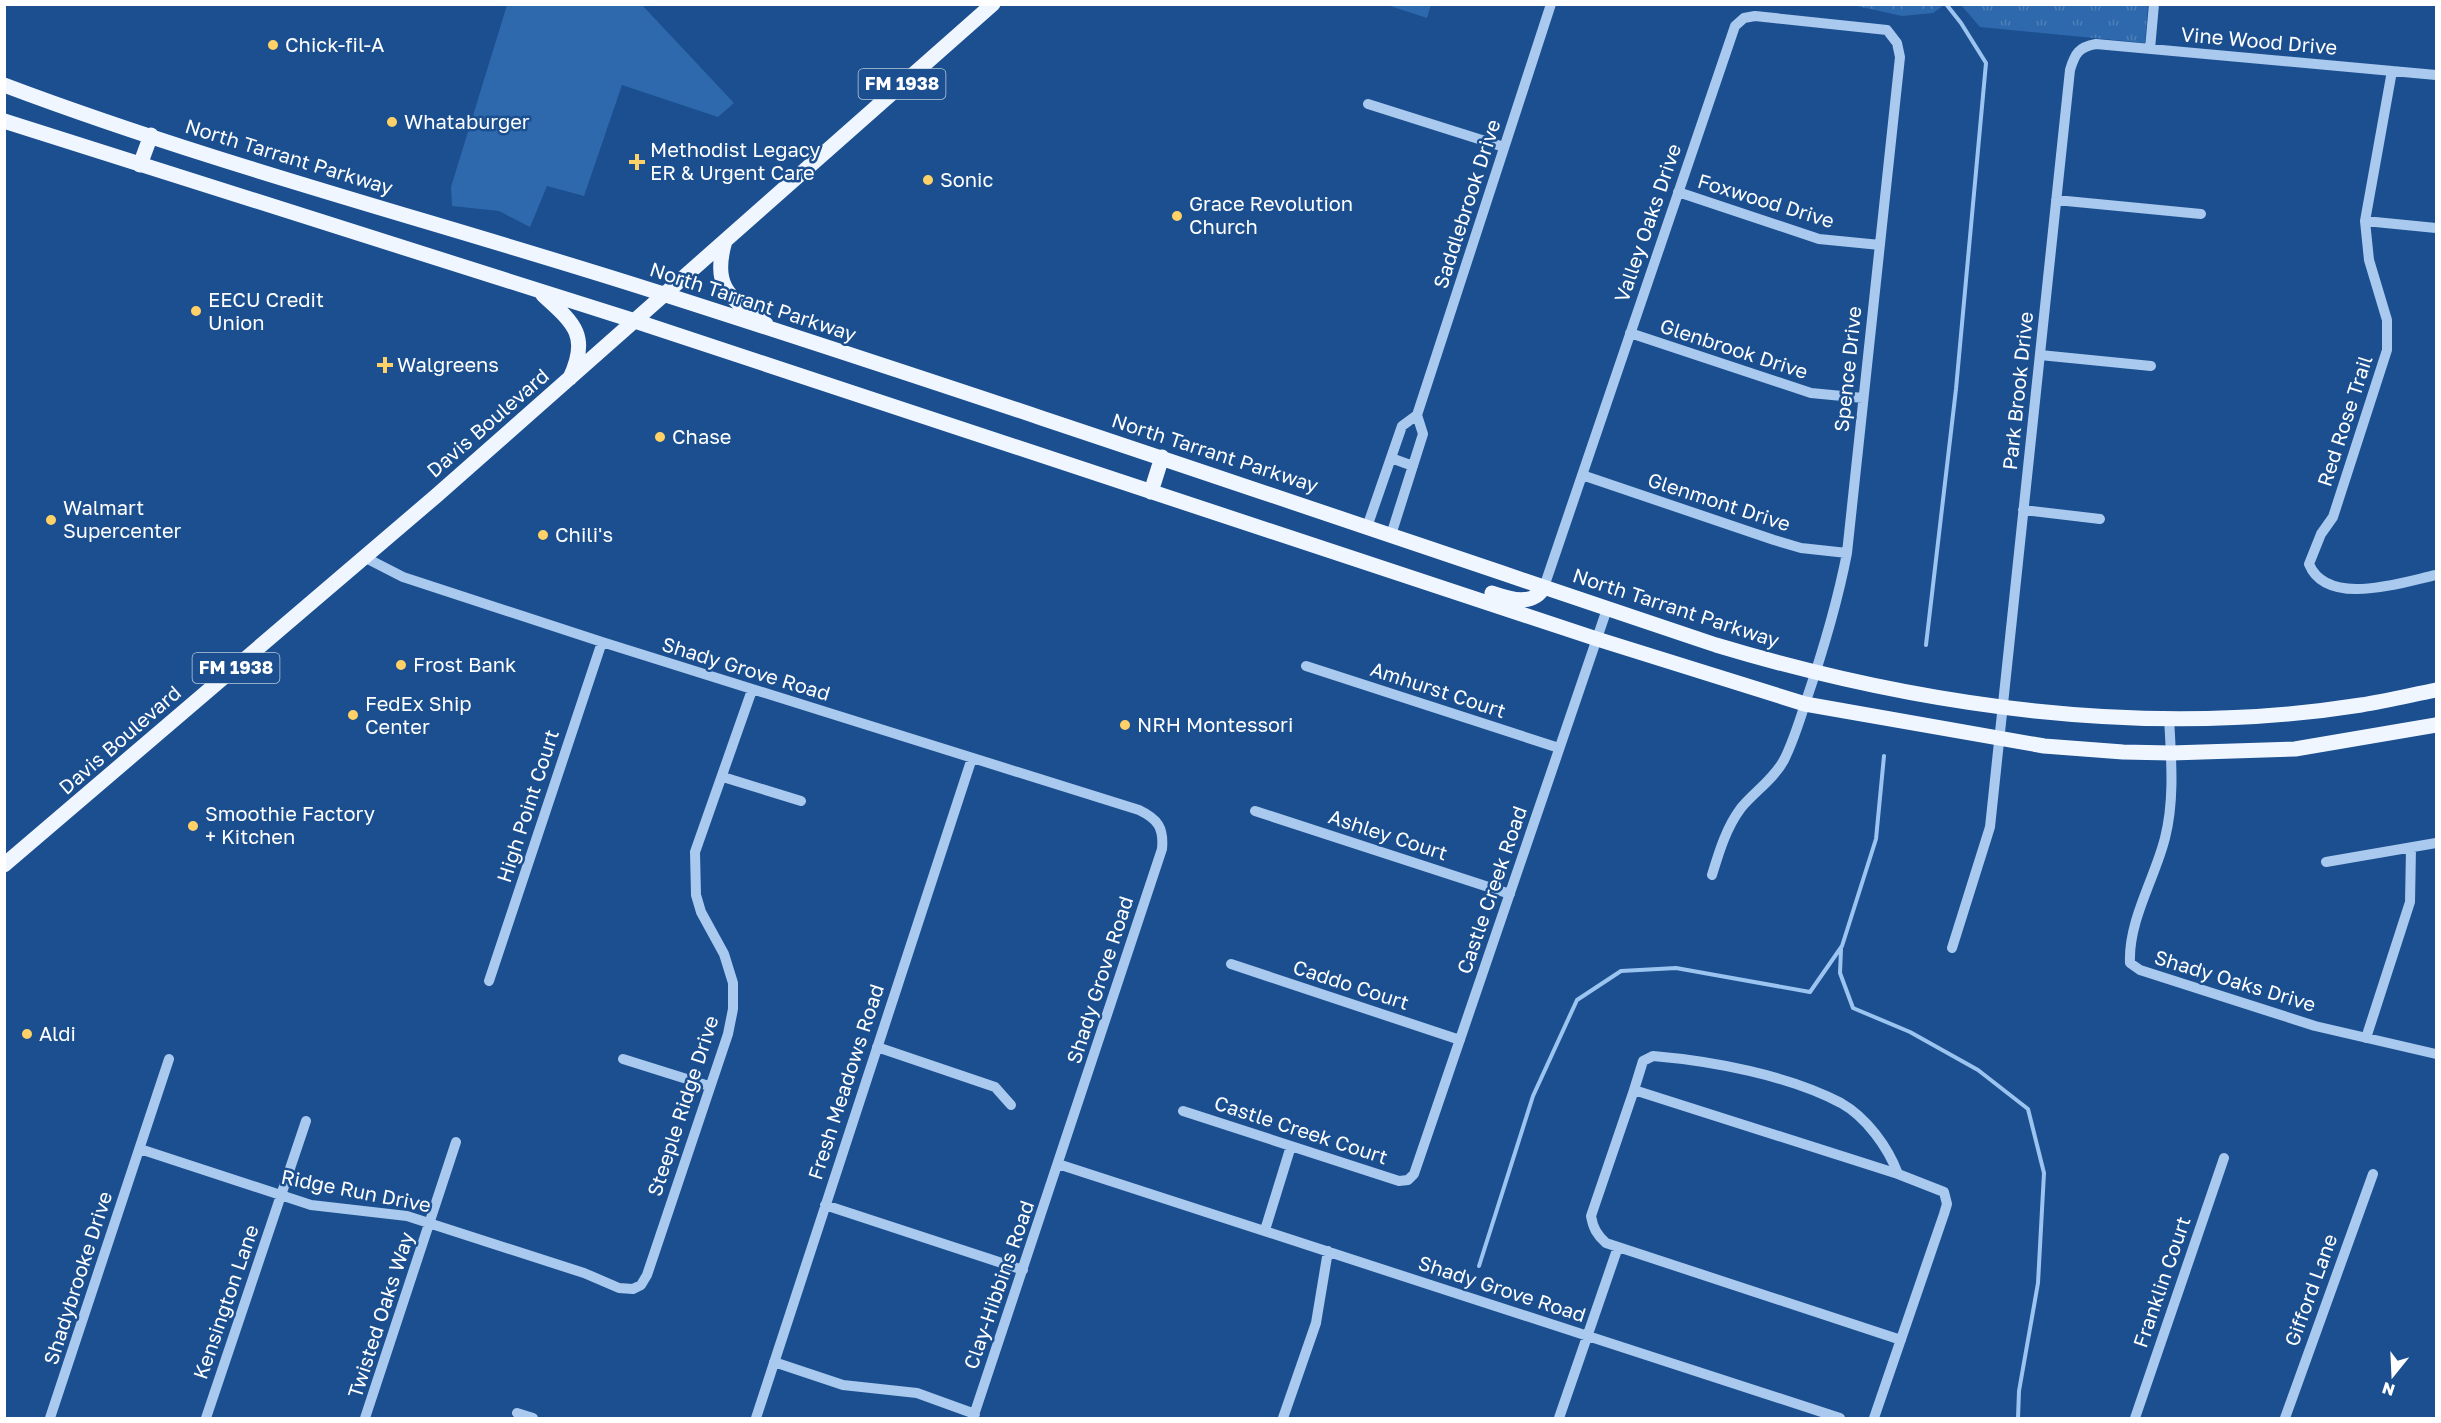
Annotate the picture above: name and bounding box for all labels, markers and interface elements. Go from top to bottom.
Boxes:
street label: Vine Wood Drive [2180,21,2338,59]
place label: Chick-fil-A [285,32,385,56]
marker: Chick-fil-A [266,38,280,52]
road number: FM 1938 [858,69,946,99]
place label: Whataburger [404,109,530,133]
street label: North Tarrant Parkway [183,113,396,199]
marker: Whataburger [385,115,399,129]
street label: Saddlebrook Drive [1427,116,1505,291]
place label: Methodist Legacy ER & Urgent Care [650,137,820,184]
street label: Valley Oaks Drive [1609,140,1685,305]
marker: Methodist Legacy ER & Urgent Care [628,153,646,171]
place label: Sonic [940,167,993,191]
street label: Foxwood Drive [1695,168,1837,232]
marker: Sonic [921,173,935,187]
place label: Grace Revolution Church [1189,191,1353,238]
marker: Grace Revolution Church [1170,209,1184,223]
street label: North Tarrant Parkway [647,256,860,346]
place label: EECU Credit Union [208,287,324,334]
marker: EECU Credit Union [189,304,203,318]
street label: Spence Drive [1828,305,1866,433]
street label: Park Brook Drive [1997,310,2037,471]
street label: Glenbrook Drive [1657,313,1811,383]
place label: Walgreens [397,352,499,376]
street label: Red Rose Trail [2312,352,2377,489]
marker: Walgreens [378,358,392,372]
street label: Davis Boulevard [421,363,553,482]
street label: North Tarrant Parkway [1109,407,1322,497]
place label: Chase [672,424,731,448]
marker: Chase [653,430,667,444]
street label: Glenmont Drive [1645,467,1794,535]
place label: Walmart Supercenter [63,495,182,542]
marker: Walmart Supercenter [44,513,58,527]
place label: Chili's [555,522,613,546]
marker: Chili's [536,528,550,542]
street label: North Tarrant Parkway [1570,562,1783,652]
street label: Shady Grove Road [659,631,833,705]
place label: Frost Bank [413,652,516,676]
road number: FM 1938 [192,653,280,683]
street label: Amhurst Court [1368,656,1509,722]
marker: Frost Bank [394,658,408,672]
street label: Davis Boulevard [53,680,185,799]
place label: FedEx Ship Center [365,691,472,738]
marker: FedEx Ship Center [346,708,360,722]
place label: NRH Montessori [1137,712,1293,736]
marker: NRH Montessori [1118,718,1132,732]
street label: High Point Court [491,726,563,885]
place label: Smoothie Factory + Kitchen [205,801,375,848]
street label: Castle Creek Road [1451,803,1531,977]
street label: Ashley Court [1326,804,1451,865]
marker: Smoothie Factory + Kitchen [186,819,200,833]
street label: Shady Grove Road [1061,893,1137,1066]
street label: Shady Oaks Drive [2152,944,2319,1016]
street label: Caddo Court [1290,954,1412,1014]
street label: Fresh Meadows Road [802,981,888,1182]
street label: Steeple Ridge Drive [642,1012,723,1199]
place label: Aldi [39,1021,76,1045]
marker: Aldi [20,1027,34,1041]
street label: Castle Creek Court [1212,1090,1391,1168]
street label: Ridge Run Drive [279,1164,433,1216]
street label: Shadybrooke Drive [38,1188,116,1367]
street label: Clay-Hibbins Road [958,1197,1038,1372]
street label: Franklin Court [2127,1213,2195,1351]
street label: Kensington Lane [187,1221,263,1382]
street label: Twisted Oaks Way [342,1229,418,1401]
street label: Gifford Lane [2279,1230,2341,1349]
street label: Shady Grove Road [1416,1250,1589,1326]
north arrow [2363,1345,2423,1405]
text: N [2379,1378,2397,1401]

